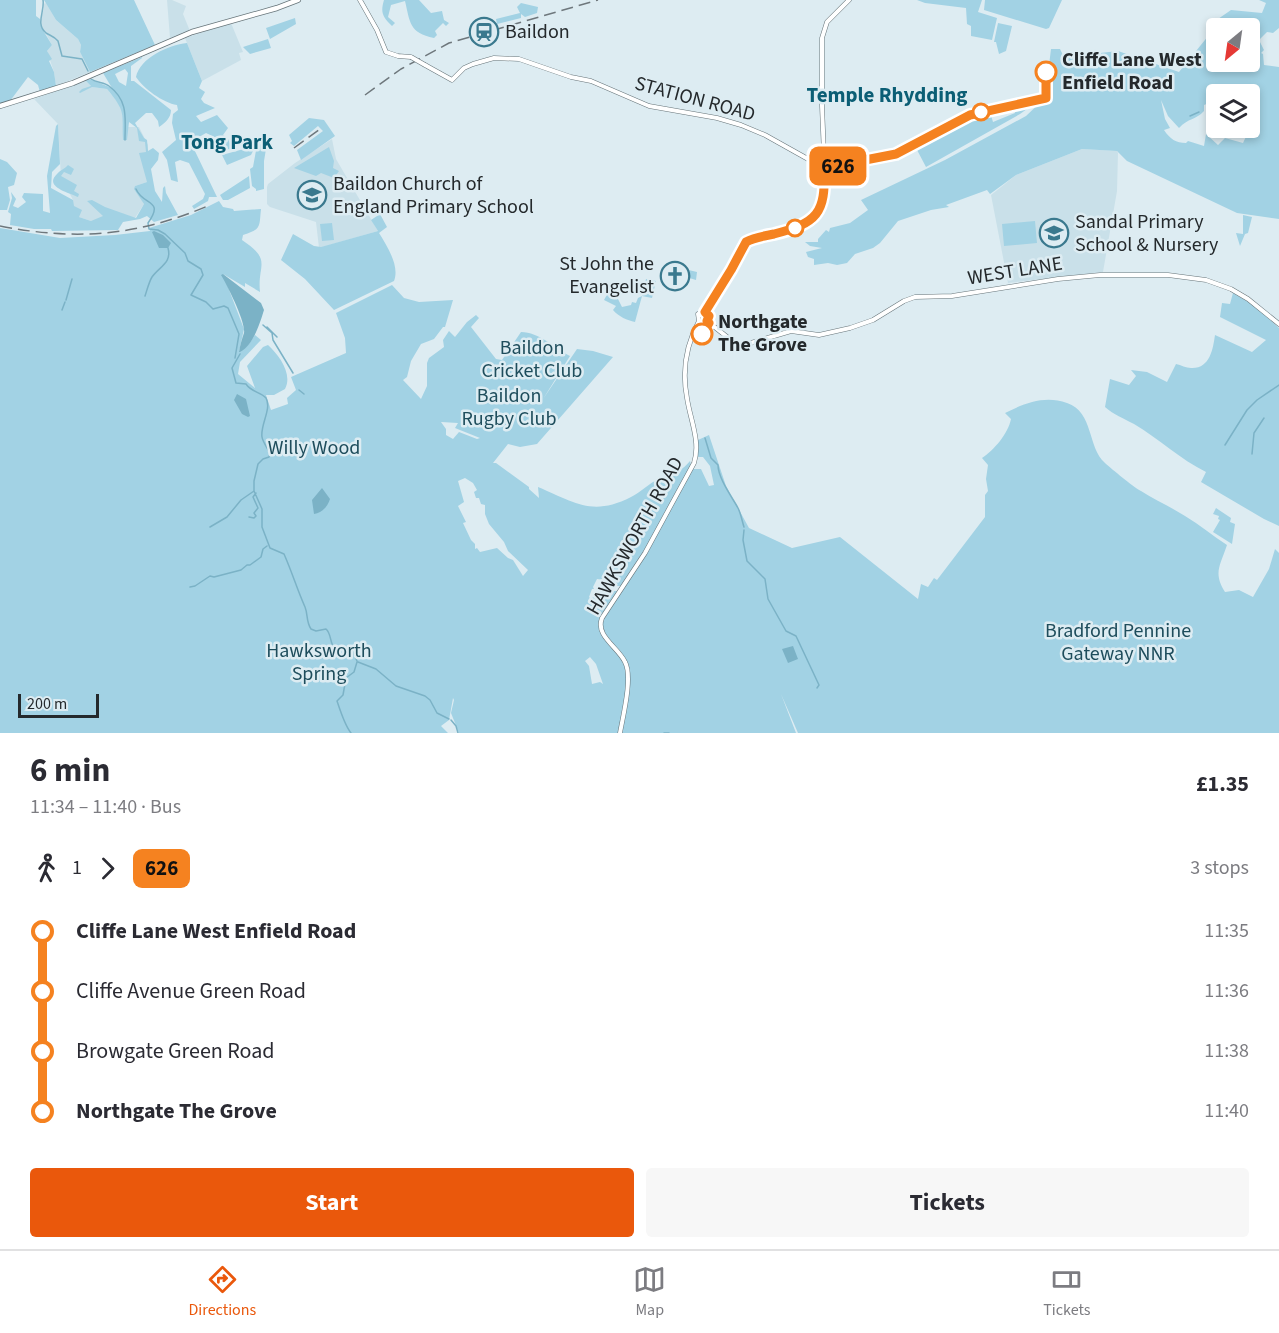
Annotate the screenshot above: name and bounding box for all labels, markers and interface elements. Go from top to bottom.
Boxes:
station icon: Baildon [468,16,500,48]
place label: Baildon [505,18,570,46]
north arrow [1206,18,1260,72]
map controls [1206,18,1260,138]
place label: Cliffe Lane West Enfield Road [1062,46,1202,97]
marker: Cliffe Lane West Enfield Road [1035,61,1057,83]
street label: STATION ROAD [632,69,758,129]
district label: Temple Rhydding [807,80,967,110]
button: layers [1206,84,1260,138]
unlabelled marker [972,103,990,121]
district label: Tong Park [181,127,273,157]
line badge: 626 [804,146,872,186]
text: 626 [821,151,855,181]
place label: Baildon Church of England Primary School [333,170,534,221]
school or university icon: Baildon Church of England Primary School [296,179,328,211]
place label: Sandal Primary School & Nursery [1075,208,1219,259]
school or university icon: Sandal Primary School & Nursery [1038,217,1070,249]
unlabelled marker [786,219,804,237]
place label: St John the Evangelist [559,250,654,301]
street label: WEST LANE [966,250,1064,292]
church icon: St John the Evangelist [659,260,691,292]
place label: Northgate The Grove [718,308,808,359]
marker: Northgate The Grove [691,323,713,345]
park label: Baildon Cricket Club [482,334,582,385]
park label: Baildon Rugby Club [461,382,557,433]
park label: Willy Wood [268,434,360,462]
street label: HAWKSWORTH ROAD [580,452,690,620]
park label: Bradford Pennine Gateway NNR [1045,617,1191,668]
park label: Hawksworth Spring [266,637,372,688]
scale bar [18,691,99,718]
text: 200 m [27,693,67,715]
text: 6 min [30,747,110,794]
text: £1.35 [1196,768,1249,800]
text: 11:34 – 11:40 · Bus [30,793,181,821]
icon: walk [30,852,63,885]
icon: forward [91,852,124,885]
text: 626 [145,853,178,883]
text: 1 [72,854,82,882]
text: 3 stops [1190,854,1249,882]
text: Cliffe Lane West Enfield Road [76,915,356,947]
text: 11:35 [1204,917,1249,945]
text: Cliffe Avenue Green Road [76,975,306,1007]
text: 11:36 [1204,977,1249,1005]
text: Browgate Green Road [76,1035,274,1067]
text: 11:38 [1204,1037,1249,1065]
text: Northgate The Grove [76,1095,277,1127]
text: 11:40 [1204,1097,1249,1125]
button: Start [30,1168,634,1237]
button: Tickets [646,1168,1249,1237]
tab: Directions [189,1263,256,1321]
tab: Map [633,1263,666,1321]
tab: Tickets [1043,1263,1090,1321]

